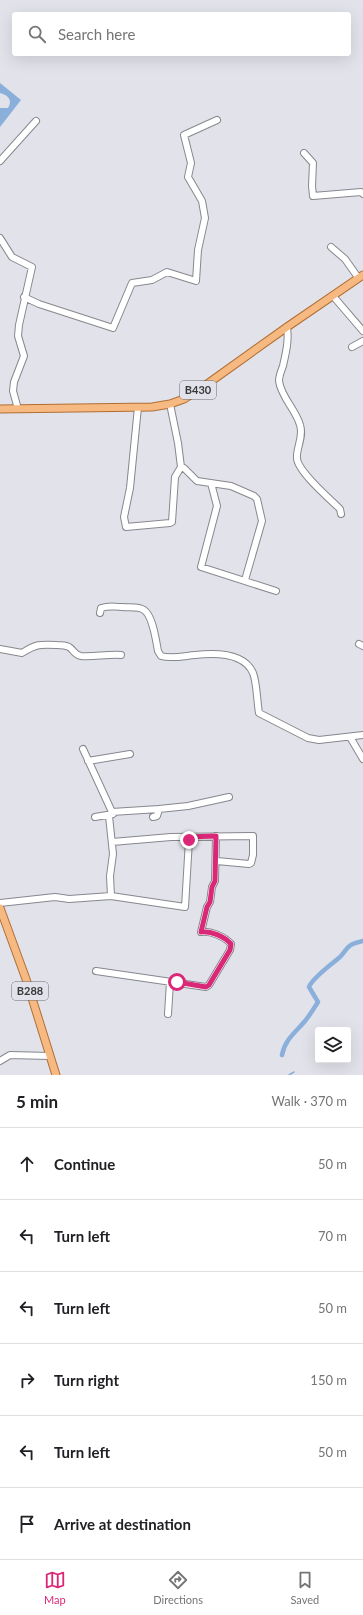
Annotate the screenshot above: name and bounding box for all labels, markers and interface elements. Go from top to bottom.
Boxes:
search box [12,12,351,56]
icon: search [26,23,48,45]
text: Search here [58,25,135,43]
road number: B430 [180,381,216,399]
route end [180,831,198,849]
route start [168,973,186,991]
road number: B288 [12,982,48,1000]
map controls [315,1027,351,1063]
button: layers [315,1027,351,1063]
text: 5 min [16,1091,58,1112]
text: Walk · 370 m [271,1093,347,1109]
icon: ahead [16,1153,38,1175]
text: Continue [54,1155,115,1173]
text: 50 m [318,1156,347,1172]
icon: left [16,1225,38,1247]
text: Turn left [54,1227,110,1245]
text: 70 m [318,1228,347,1244]
icon: left [16,1297,38,1319]
text: Turn left [54,1299,110,1317]
text: 50 m [318,1300,347,1316]
icon: right [16,1369,38,1391]
text: Turn right [54,1371,119,1389]
text: 150 m [310,1372,347,1388]
icon: left [16,1441,38,1463]
text: Turn left [54,1443,110,1461]
text: 50 m [318,1444,347,1460]
icon: arrive [16,1513,38,1535]
text: Arrive at destination [54,1515,191,1533]
tab: Map [44,1569,66,1606]
tab: Directions [153,1569,203,1606]
tab: Saved [290,1569,319,1606]

